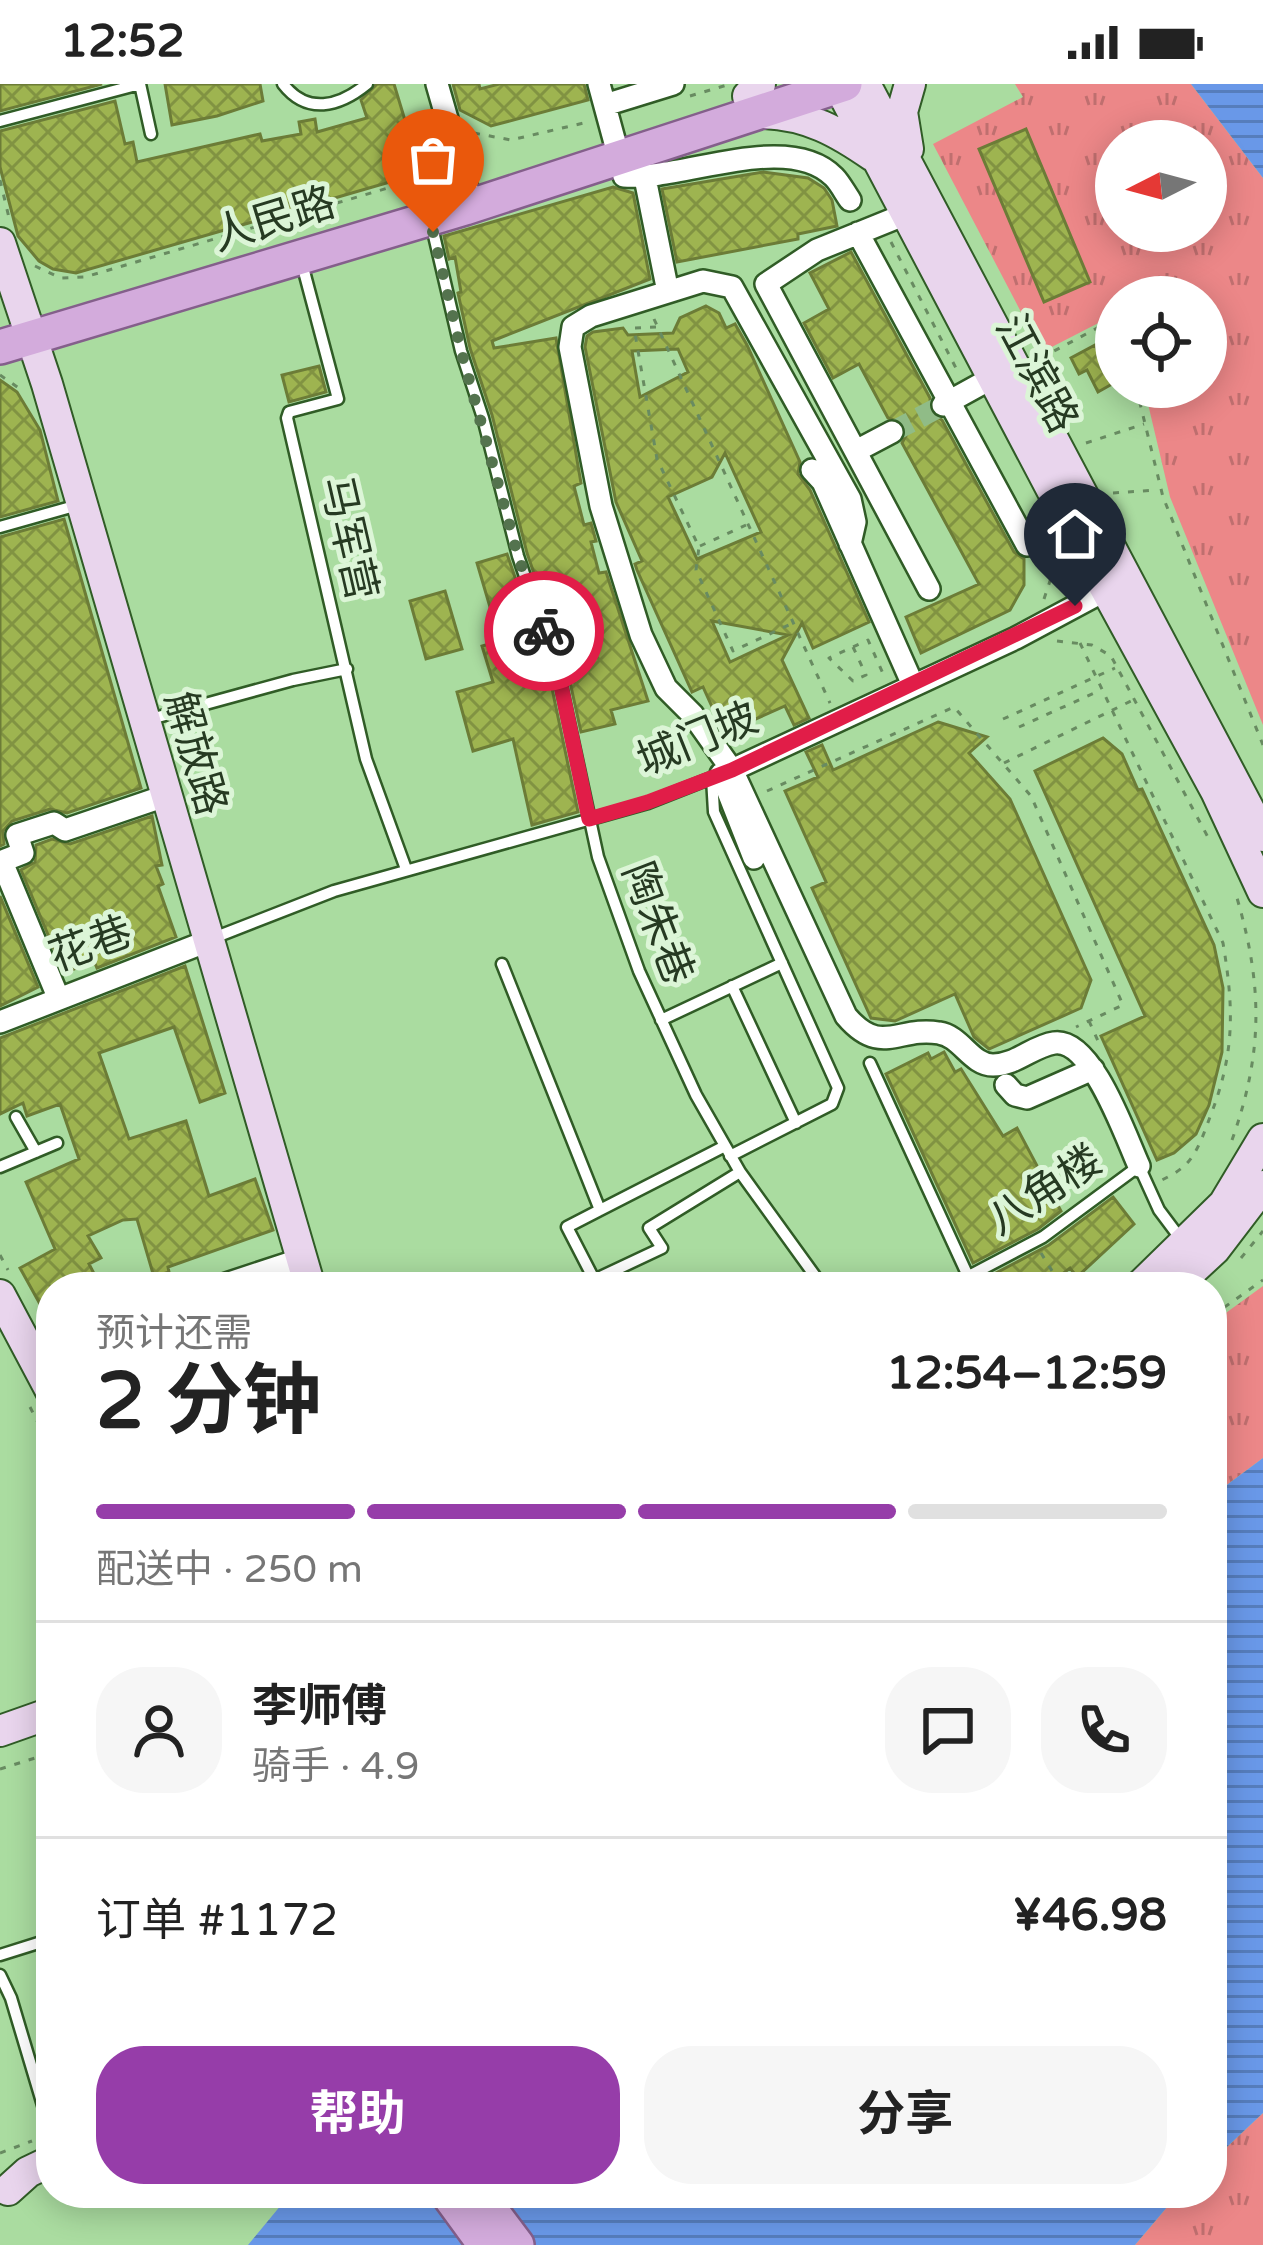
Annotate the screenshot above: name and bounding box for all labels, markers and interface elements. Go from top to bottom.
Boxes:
text: 12:52 [60,15,185,69]
pin [382,109,484,232]
north arrow [1095,120,1227,252]
map controls [1095,120,1227,408]
icon: bag [400,127,466,193]
street label: 人民路 [206,177,341,262]
button: locate [1095,276,1227,408]
street label: 江滨路 [985,306,1089,441]
street label: 马军营 [310,471,388,605]
pin [1024,483,1126,606]
icon: home [1042,501,1108,567]
courier [484,571,604,691]
icon: bike [511,598,577,664]
street label: 解放路 [154,686,237,821]
street label: 城门坡 [630,692,766,787]
street label: 陶朱巷 [611,856,704,991]
street label: 花巷 [42,906,139,983]
street label: 八角楼 [978,1135,1112,1246]
text: 预计还需 [96,1310,252,1357]
text: 12:54–12:59 [886,1347,1167,1401]
text: 2 分钟 [96,1355,321,1449]
text: 配送中 · 250 m [96,1546,363,1593]
button: person [96,1667,222,1793]
button: chat [885,1667,1011,1793]
button: phone [1041,1667,1167,1793]
text: 李师傅 [252,1680,387,1734]
text: 骑手 · 4.9 [252,1743,420,1790]
text: ¥46.98 [1013,1889,1167,1943]
text: 订单 #1172 [96,1894,338,1948]
button: 帮助 [96,2046,620,2184]
button: 分享 [644,2046,1167,2184]

